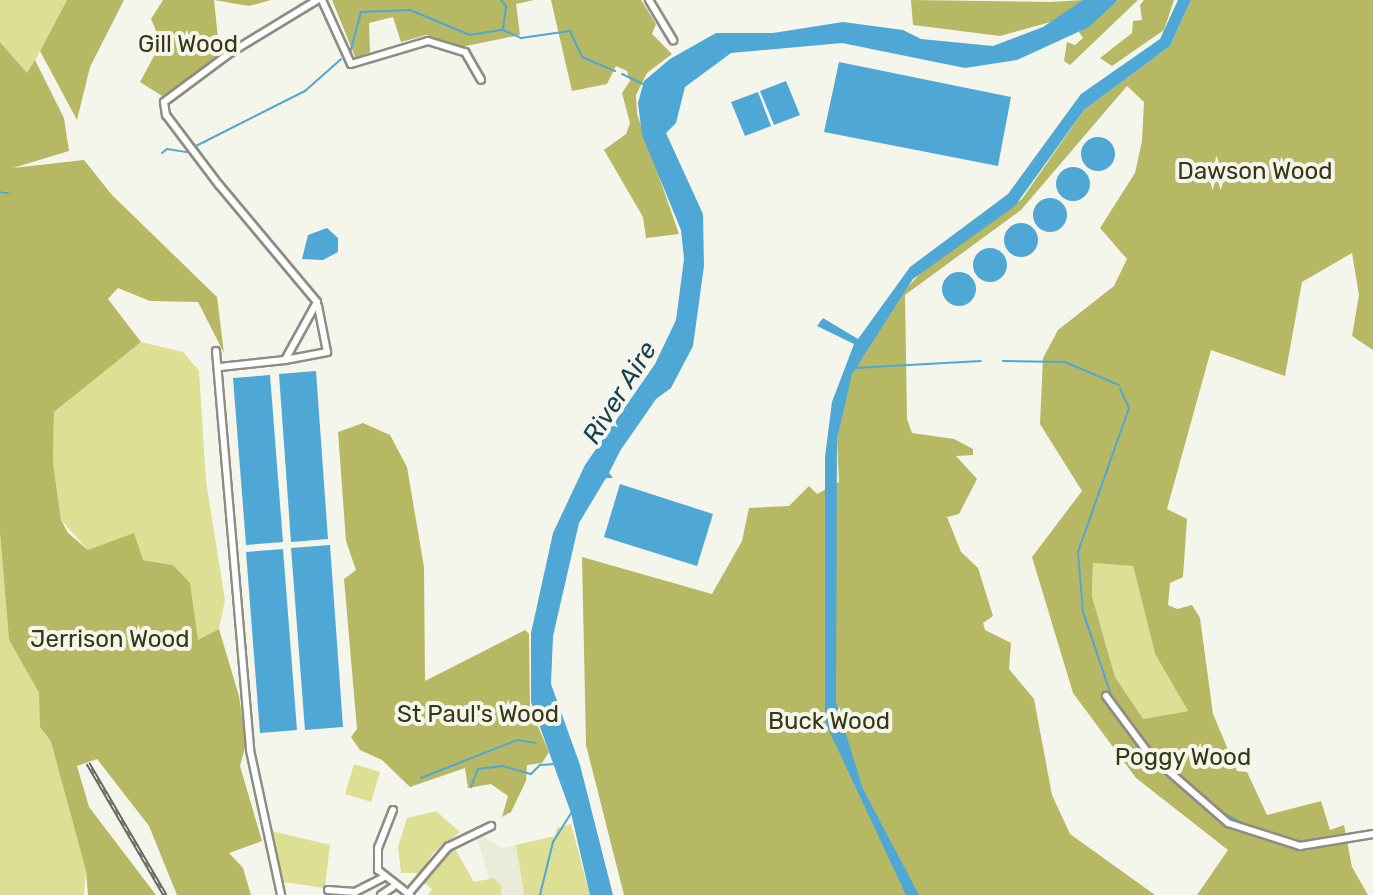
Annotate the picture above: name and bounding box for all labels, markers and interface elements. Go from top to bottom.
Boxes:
park label: Gill Wood [138,31,238,59]
park label: Dawson Wood [1177,158,1333,186]
water label: River Aire [576,335,664,451]
park label: Jerrison Wood [30,626,190,654]
park label: St Paul's Wood [397,701,559,729]
park label: Buck Wood [768,708,890,736]
park label: Poggy Wood [1114,744,1252,772]

